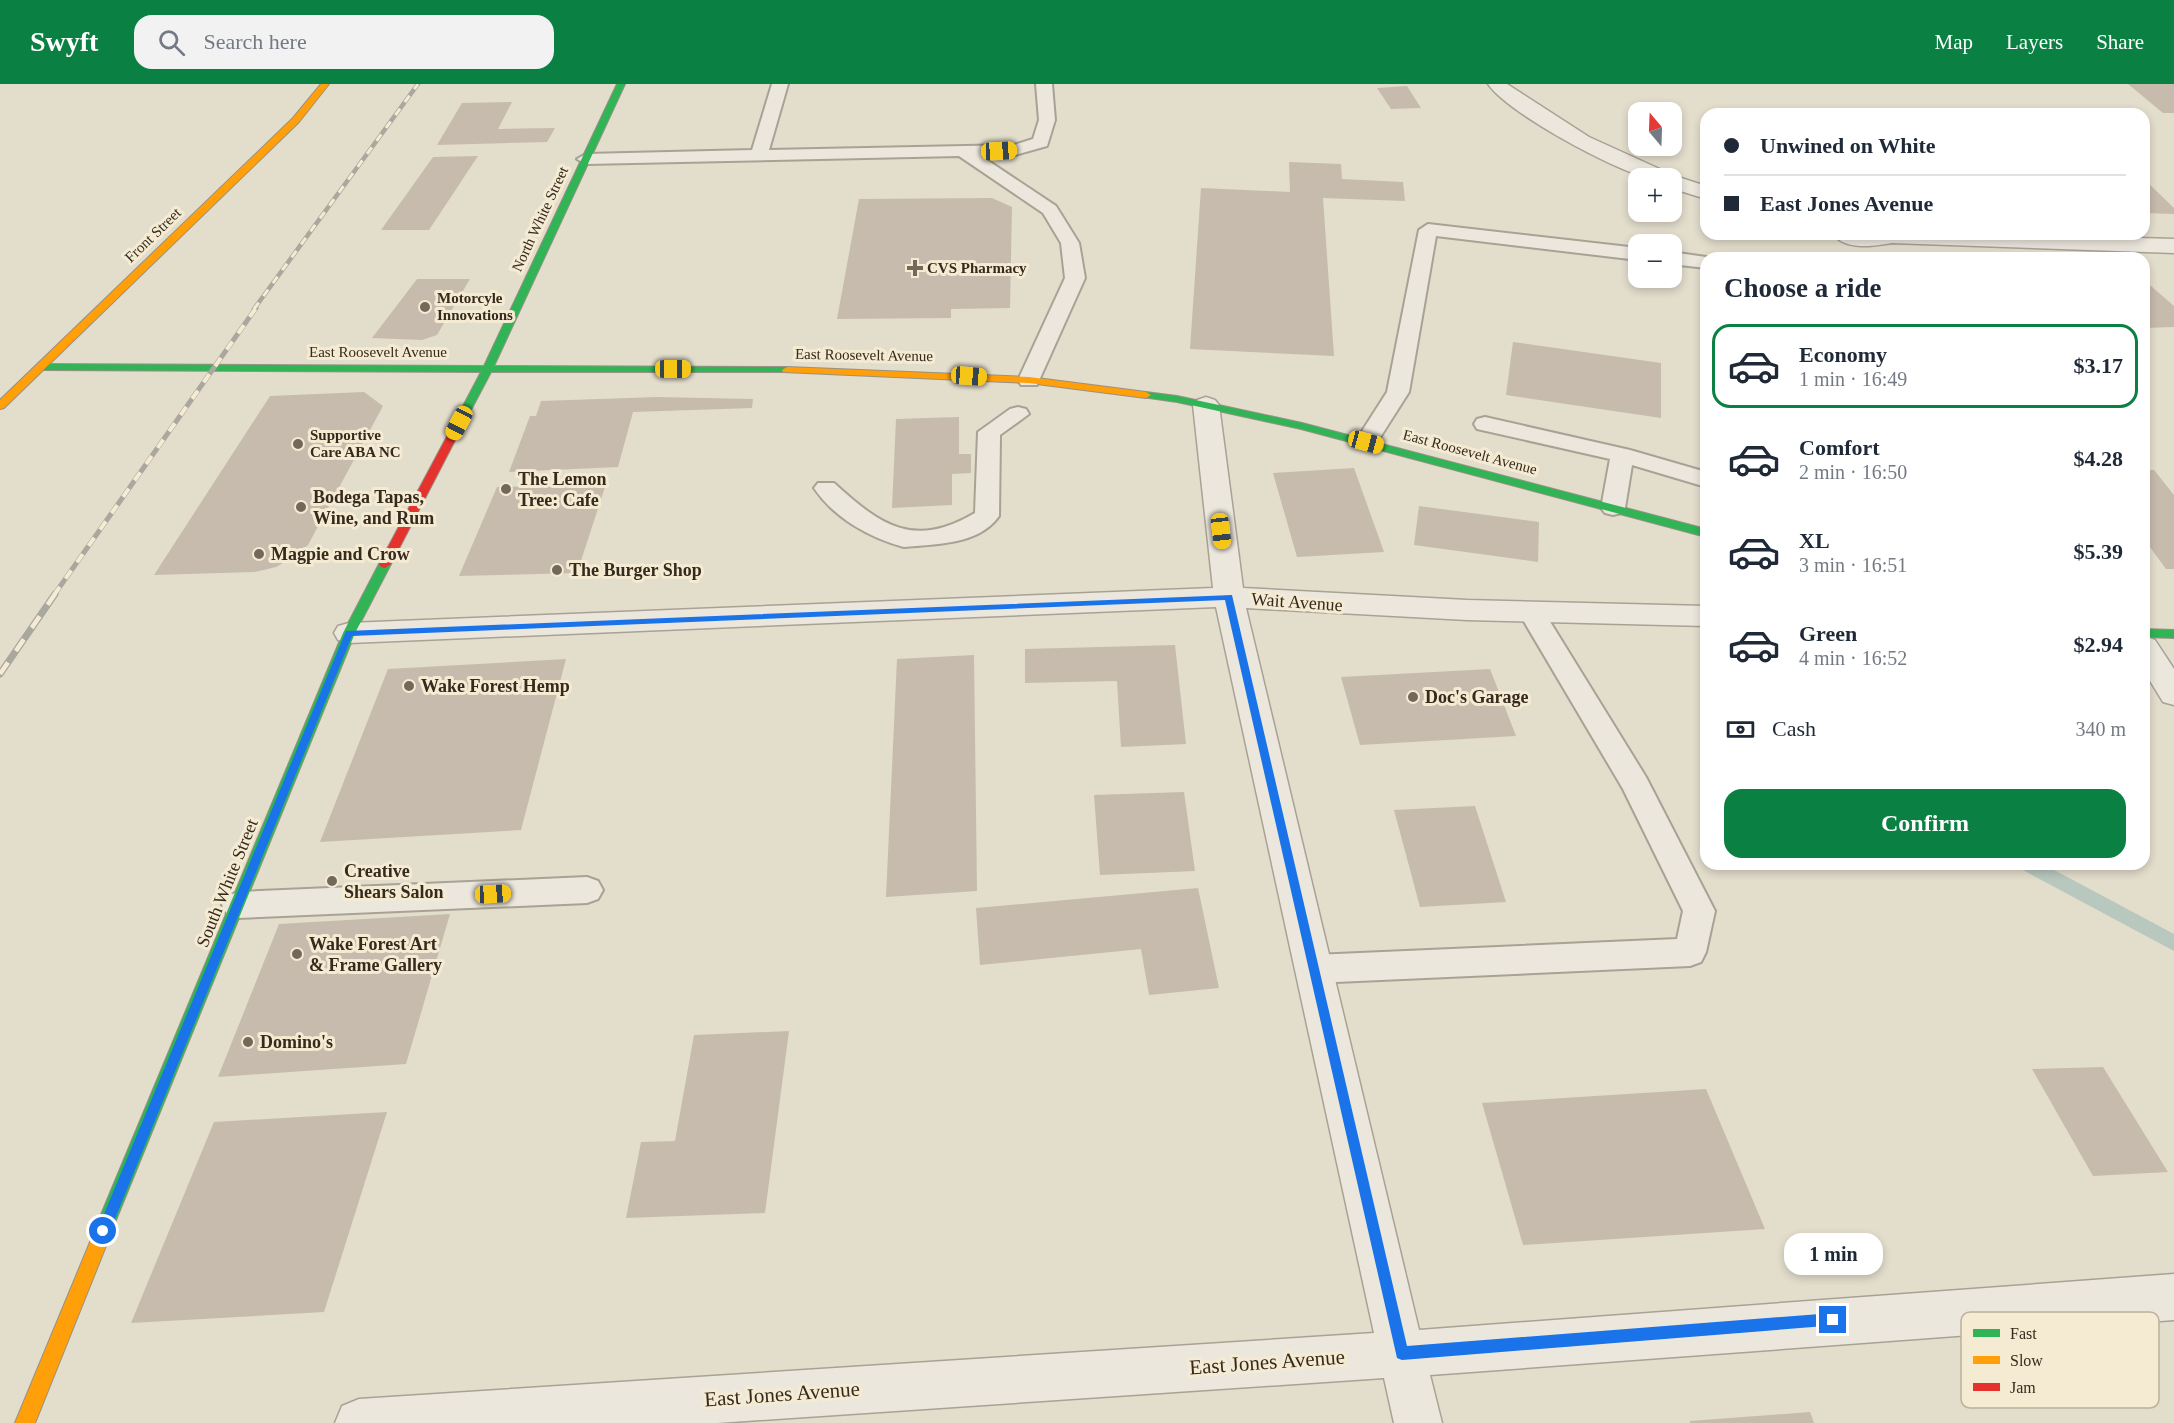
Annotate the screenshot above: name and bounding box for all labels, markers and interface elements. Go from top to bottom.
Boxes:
search box [134,15,554,69]
text: Swyft [30,26,98,57]
icon: search [155,26,188,59]
text: Search here [203,29,307,54]
text: Map [1935,30,1973,54]
text: Layers [2006,30,2063,54]
text: Share [2096,30,2144,54]
north arrow [1628,102,1682,156]
map controls [1628,102,1682,288]
text: Unwined on White [1760,133,1936,158]
car [981,141,1017,161]
street label: North White Street [509,163,572,274]
button: + [1628,168,1682,222]
text: East Jones Avenue [1760,191,1933,216]
street label: Front Street [122,204,185,266]
button: − [1628,234,1682,288]
place label: CVS Pharmacy [927,260,1027,276]
marker: CVS Pharmacy [908,261,922,275]
text: Choose a ride [1724,273,1882,303]
place label: Motorcyle Innovations [437,290,513,323]
marker: Motorcyle Innovations [418,300,432,314]
icon: car [1727,339,1781,393]
text: Economy [1799,342,1887,367]
street label: East Roosevelt Avenue [309,344,447,360]
street label: East Roosevelt Avenue [795,346,933,364]
text: $3.17 [2074,353,2123,378]
car [655,360,691,378]
car [950,366,988,386]
text: 1 min · 16:49 [1799,368,1907,390]
car [443,403,475,443]
street label: East Roosevelt Avenue [1401,426,1539,478]
place label: Supportive Care ABA NC [310,427,401,460]
car [1346,429,1386,455]
icon: car [1727,432,1781,486]
text: Comfort [1799,435,1880,460]
marker: Supportive Care ABA NC [291,437,305,451]
text: $4.28 [2074,446,2123,471]
text: 2 min · 16:50 [1799,461,1907,483]
place label: The Lemon Tree: Cafe [518,469,607,510]
marker: The Lemon Tree: Cafe [499,482,513,496]
place label: Bodega Tapas, Wine, and Rum [313,487,434,528]
marker: Bodega Tapas, Wine, and Rum [294,500,308,514]
car [1210,512,1232,550]
icon: car [1727,525,1781,579]
text: XL [1799,528,1830,553]
text: $5.39 [2074,539,2123,564]
place label: Magpie and Crow [271,544,410,564]
marker: Magpie and Crow [252,547,266,561]
text: 3 min · 16:51 [1799,554,1907,576]
place label: The Burger Shop [569,560,702,580]
marker: The Burger Shop [550,563,564,577]
street label: Wait Avenue [1251,589,1343,615]
icon: car [1727,618,1781,672]
text: Green [1799,621,1857,646]
text: $2.94 [2074,632,2123,657]
text: 4 min · 16:52 [1799,647,1907,669]
place label: Wake Forest Hemp [421,676,570,696]
marker: Wake Forest Hemp [402,679,416,693]
place label: Doc's Garage [1425,687,1528,707]
marker: Doc's Garage [1406,690,1420,704]
icon: cash [1724,713,1757,746]
text: Cash [1772,716,1816,741]
text: 340 m [2075,718,2126,740]
button: Confirm [1724,789,2126,858]
street label: South White Street [192,816,262,950]
place label: Creative Shears Salon [344,861,444,902]
marker: Creative Shears Salon [325,874,339,888]
car [475,884,511,904]
place label: Wake Forest Art & Frame Gallery [309,934,442,975]
marker: Wake Forest Art & Frame Gallery [290,947,304,961]
place label: Domino's [260,1032,333,1052]
marker: Domino's [241,1035,255,1049]
route start [89,1217,116,1244]
callout: 1 min [1784,1233,1882,1275]
text: 1 min [1809,1243,1858,1265]
route end [1819,1306,1846,1333]
legend [1961,1312,2159,1408]
text: Fast [2010,1325,2037,1342]
street label: East Jones Avenue [1188,1345,1346,1379]
text: Slow [2010,1352,2043,1369]
street label: East Jones Avenue [703,1377,861,1411]
text: Jam [2010,1379,2036,1396]

